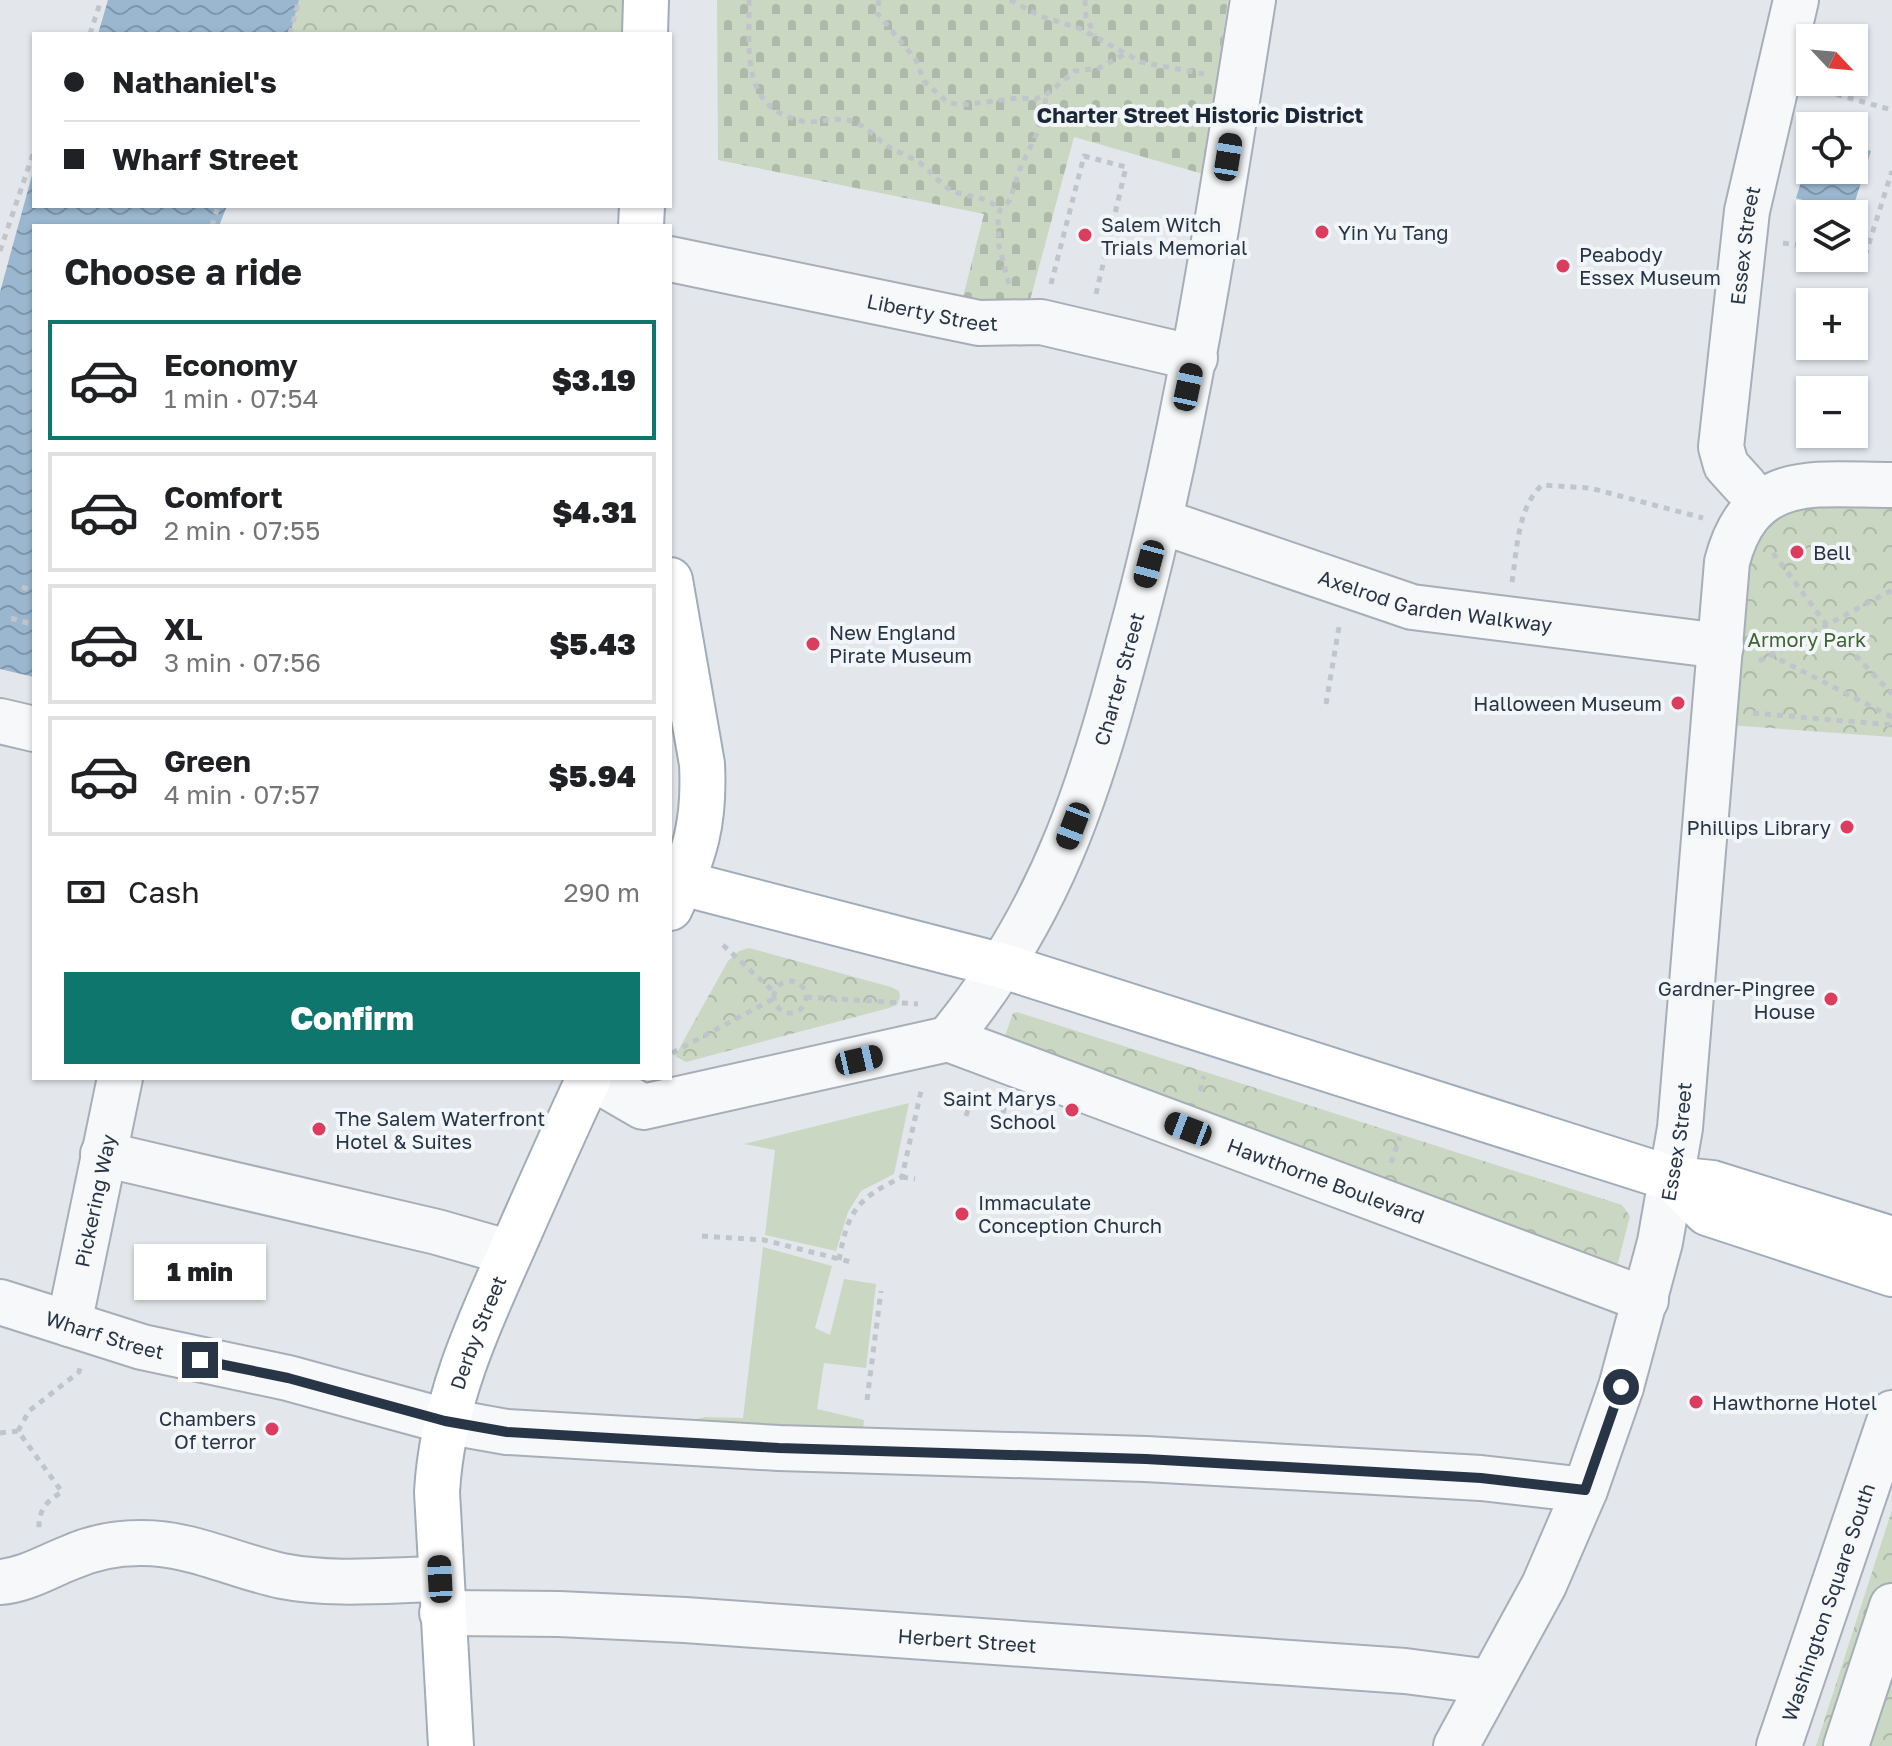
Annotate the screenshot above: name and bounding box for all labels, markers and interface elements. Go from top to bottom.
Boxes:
north arrow [1796,24,1868,96]
map controls [1796,24,1868,448]
text: Nathaniel's [112,64,277,100]
district label: Charter Street Historic District [1037,101,1364,128]
button: locate [1796,112,1868,184]
car [1212,131,1244,183]
text: Wharf Street [112,141,299,177]
street label: Essex Street [1725,183,1764,306]
button: layers [1796,200,1868,272]
place label: Salem Witch Trials Memorial [1101,212,1247,259]
place label: Yin Yu Tang [1338,220,1449,244]
marker: Yin Yu Tang [1313,223,1331,241]
marker: Salem Witch Trials Memorial [1076,226,1094,244]
place label: Peabody Essex Museum [1579,242,1721,289]
text: Choose a ride [64,250,302,293]
marker: Peabody Essex Museum [1554,257,1572,275]
street label: Liberty Street [865,288,998,335]
button: + [1796,288,1868,360]
icon: car [68,344,140,416]
text: Economy [164,347,298,383]
car [1171,361,1205,413]
text: $3.19 [552,362,636,398]
button: − [1796,376,1868,448]
text: 1 min · 07:54 [164,383,319,414]
icon: car [68,476,140,548]
text: Comfort [164,479,283,515]
text: $4.31 [552,494,636,530]
text: 2 min · 07:55 [164,515,320,546]
car [1131,538,1167,590]
place label: Bell [1813,540,1851,564]
marker: Bell [1788,543,1806,561]
street label: Axelrod Garden Walkway [1316,564,1554,637]
icon: car [68,608,140,680]
street label: Charter Street [1088,610,1148,748]
text: XL [164,611,203,647]
place label: New England Pirate Museum [829,620,972,667]
text: $5.43 [549,626,636,662]
park label: Armory Park [1748,627,1866,651]
marker: New England Pirate Museum [804,635,822,653]
text: 3 min · 07:56 [164,647,321,678]
place label: Halloween Museum [1473,691,1662,715]
marker: Halloween Museum [1669,694,1687,712]
icon: car [68,740,140,812]
text: Green [164,743,251,779]
text: $5.94 [549,758,636,794]
text: 4 min · 07:57 [164,779,320,810]
car [1053,799,1093,853]
place label: Phillips Library [1687,815,1831,839]
marker: Phillips Library [1838,818,1856,836]
icon: cash [64,870,108,914]
text: Cash [128,874,200,910]
text: 290 m [564,877,640,908]
button: Confirm [64,972,640,1064]
place label: Gardner-Pingree House [1658,976,1815,1023]
marker: Gardner-Pingree House [1822,990,1840,1008]
car [833,1043,885,1077]
street label: Essex Street [1655,1081,1696,1203]
place label: Saint Marys School [943,1086,1056,1133]
marker: Saint Marys School [1063,1101,1081,1119]
place label: The Salem Waterfront Hotel & Suites [335,1106,545,1153]
car [1161,1109,1215,1149]
marker: The Salem Waterfront Hotel & Suites [310,1120,328,1138]
street label: Pickering Way [69,1132,120,1269]
street label: Hawthorne Boulevard [1224,1133,1428,1228]
place label: Immaculate Conception Church [978,1190,1162,1237]
marker: Immaculate Conception Church [953,1205,971,1223]
callout: 1 min [134,1244,266,1300]
text: 1 min [167,1256,233,1287]
street label: Derby Street [445,1272,511,1392]
street label: Wharf Street [43,1305,166,1363]
route end [182,1342,218,1378]
route start [1603,1369,1639,1405]
place label: Hawthorne Hotel [1712,1390,1877,1414]
marker: Hawthorne Hotel [1687,1393,1705,1411]
place label: Chambers Of terror [159,1406,256,1453]
marker: Chambers Of terror [263,1420,281,1438]
street label: Washington Square South [1776,1480,1879,1724]
car [427,1554,453,1604]
street label: Herbert Street [897,1623,1037,1657]

